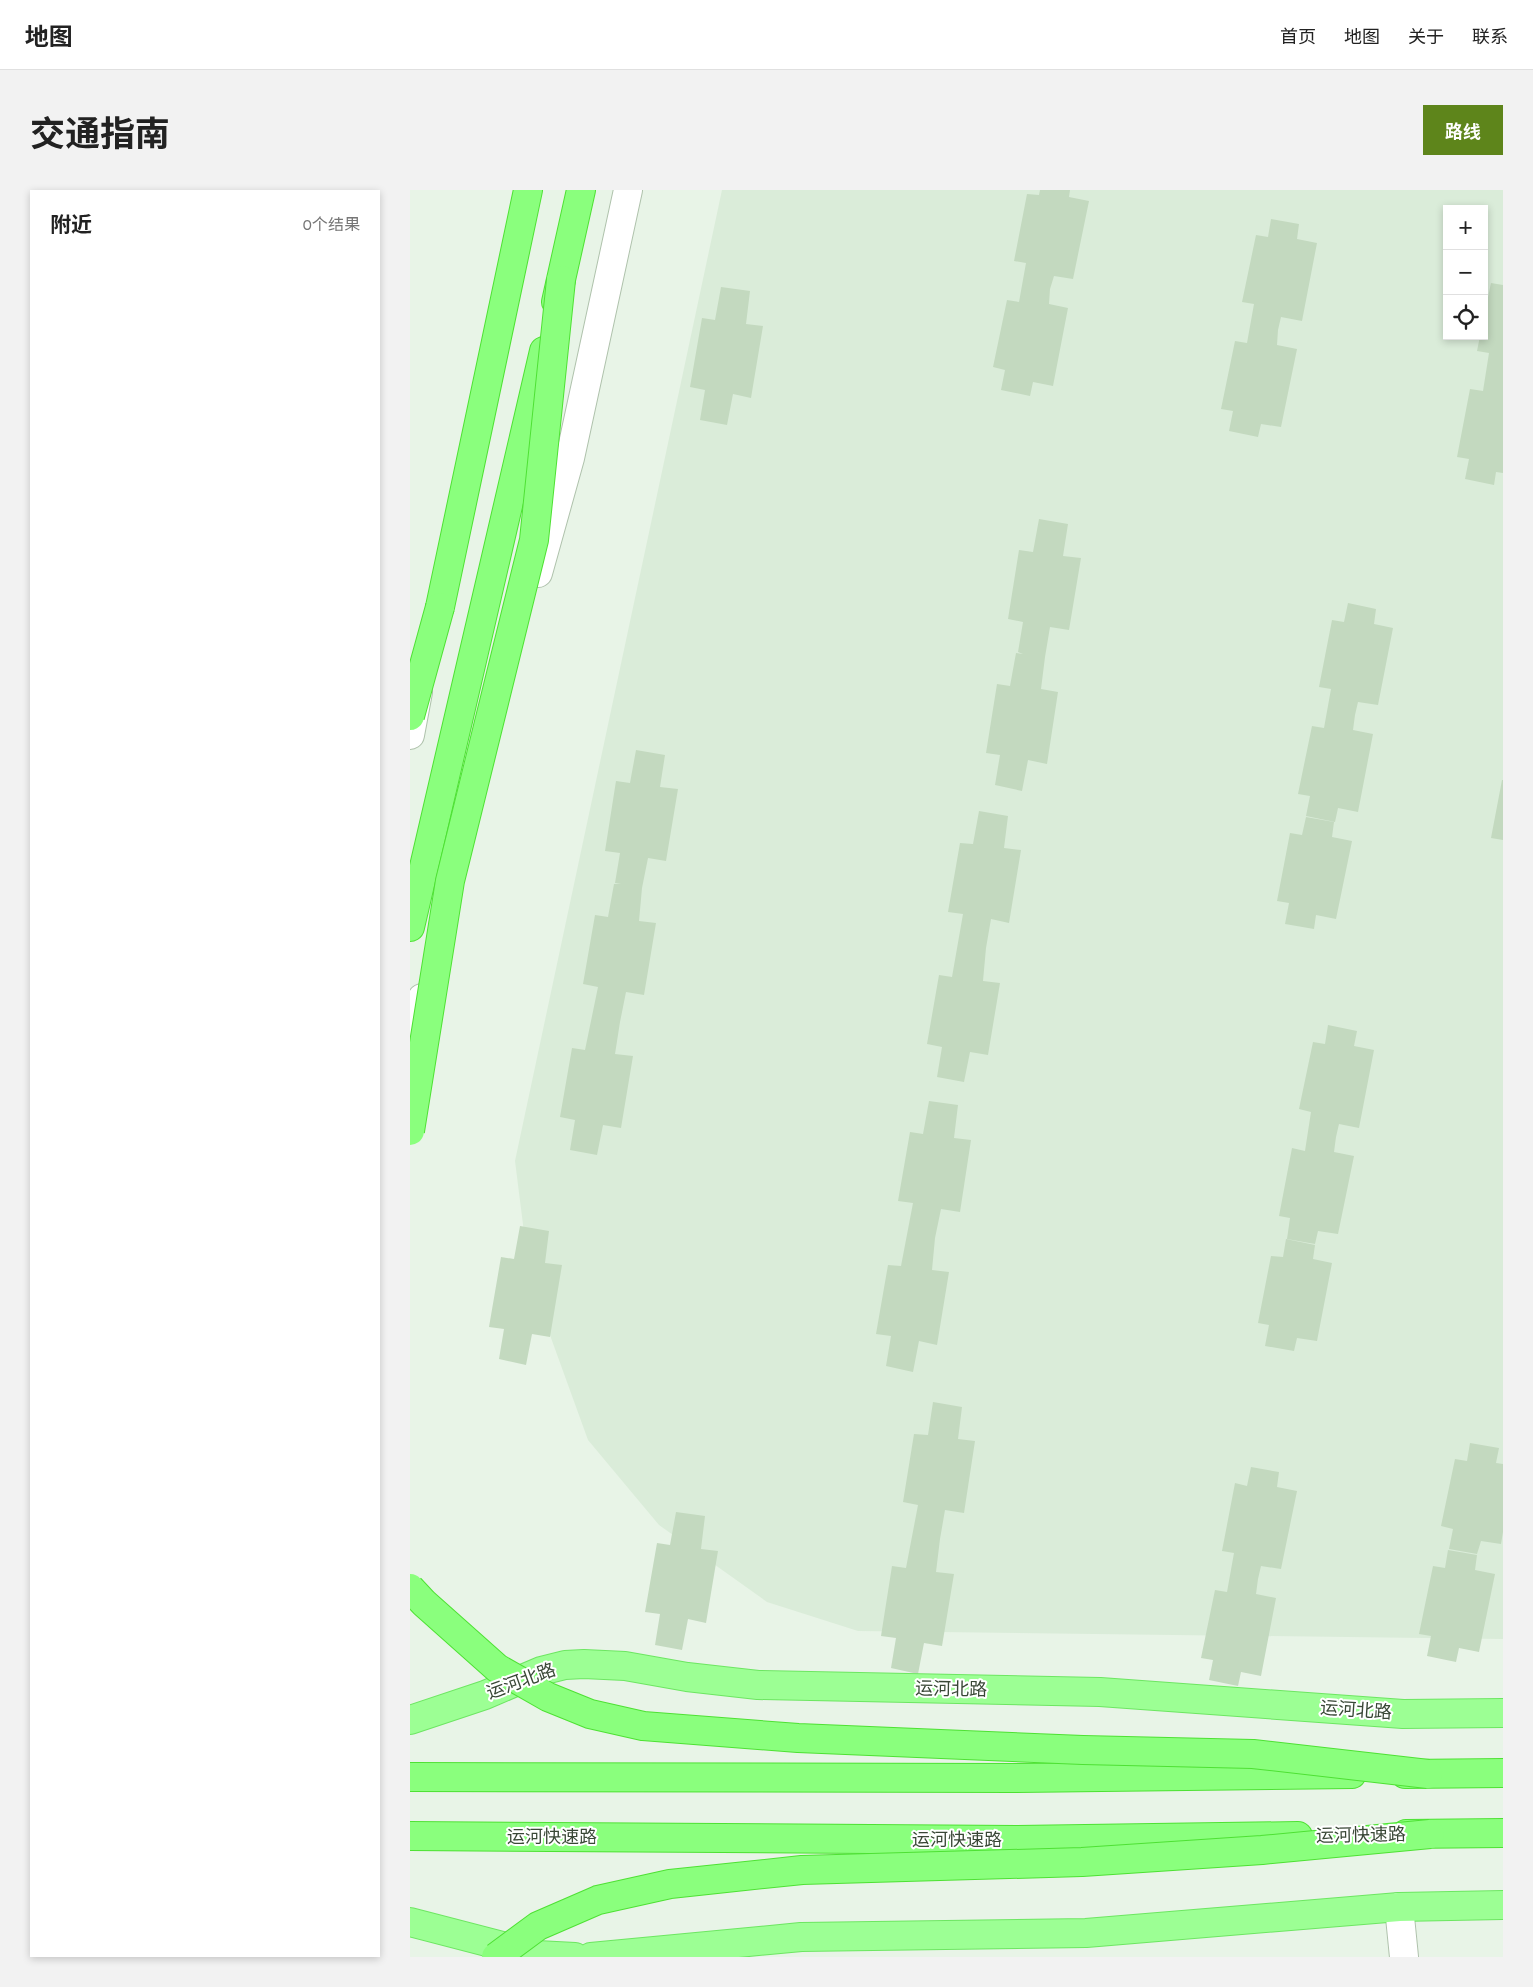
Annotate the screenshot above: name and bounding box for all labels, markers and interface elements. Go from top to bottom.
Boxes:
text: 地图 [25,23,73,51]
text: 首页 [1280,26,1316,48]
text: 地图 [1344,26,1380,48]
text: 关于 [1408,26,1444,48]
text: 联系 [1472,26,1508,48]
button: 路线 [1423,105,1503,155]
text: 交通指南 [30,114,170,155]
map controls [1443,205,1488,340]
button: + [1443,205,1488,250]
text: 附近 [50,213,92,237]
text: 0个结果 [303,215,360,234]
button: − [1443,250,1488,295]
button: locate [1443,295,1488,340]
street label: 运河北路 [483,1658,559,1704]
street label: 运河北路 [915,1677,987,1701]
street label: 运河北路 [1319,1697,1393,1723]
street label: 运河快速路 [1316,1823,1406,1847]
street label: 运河快速路 [507,1826,597,1848]
street label: 运河快速路 [912,1829,1002,1851]

